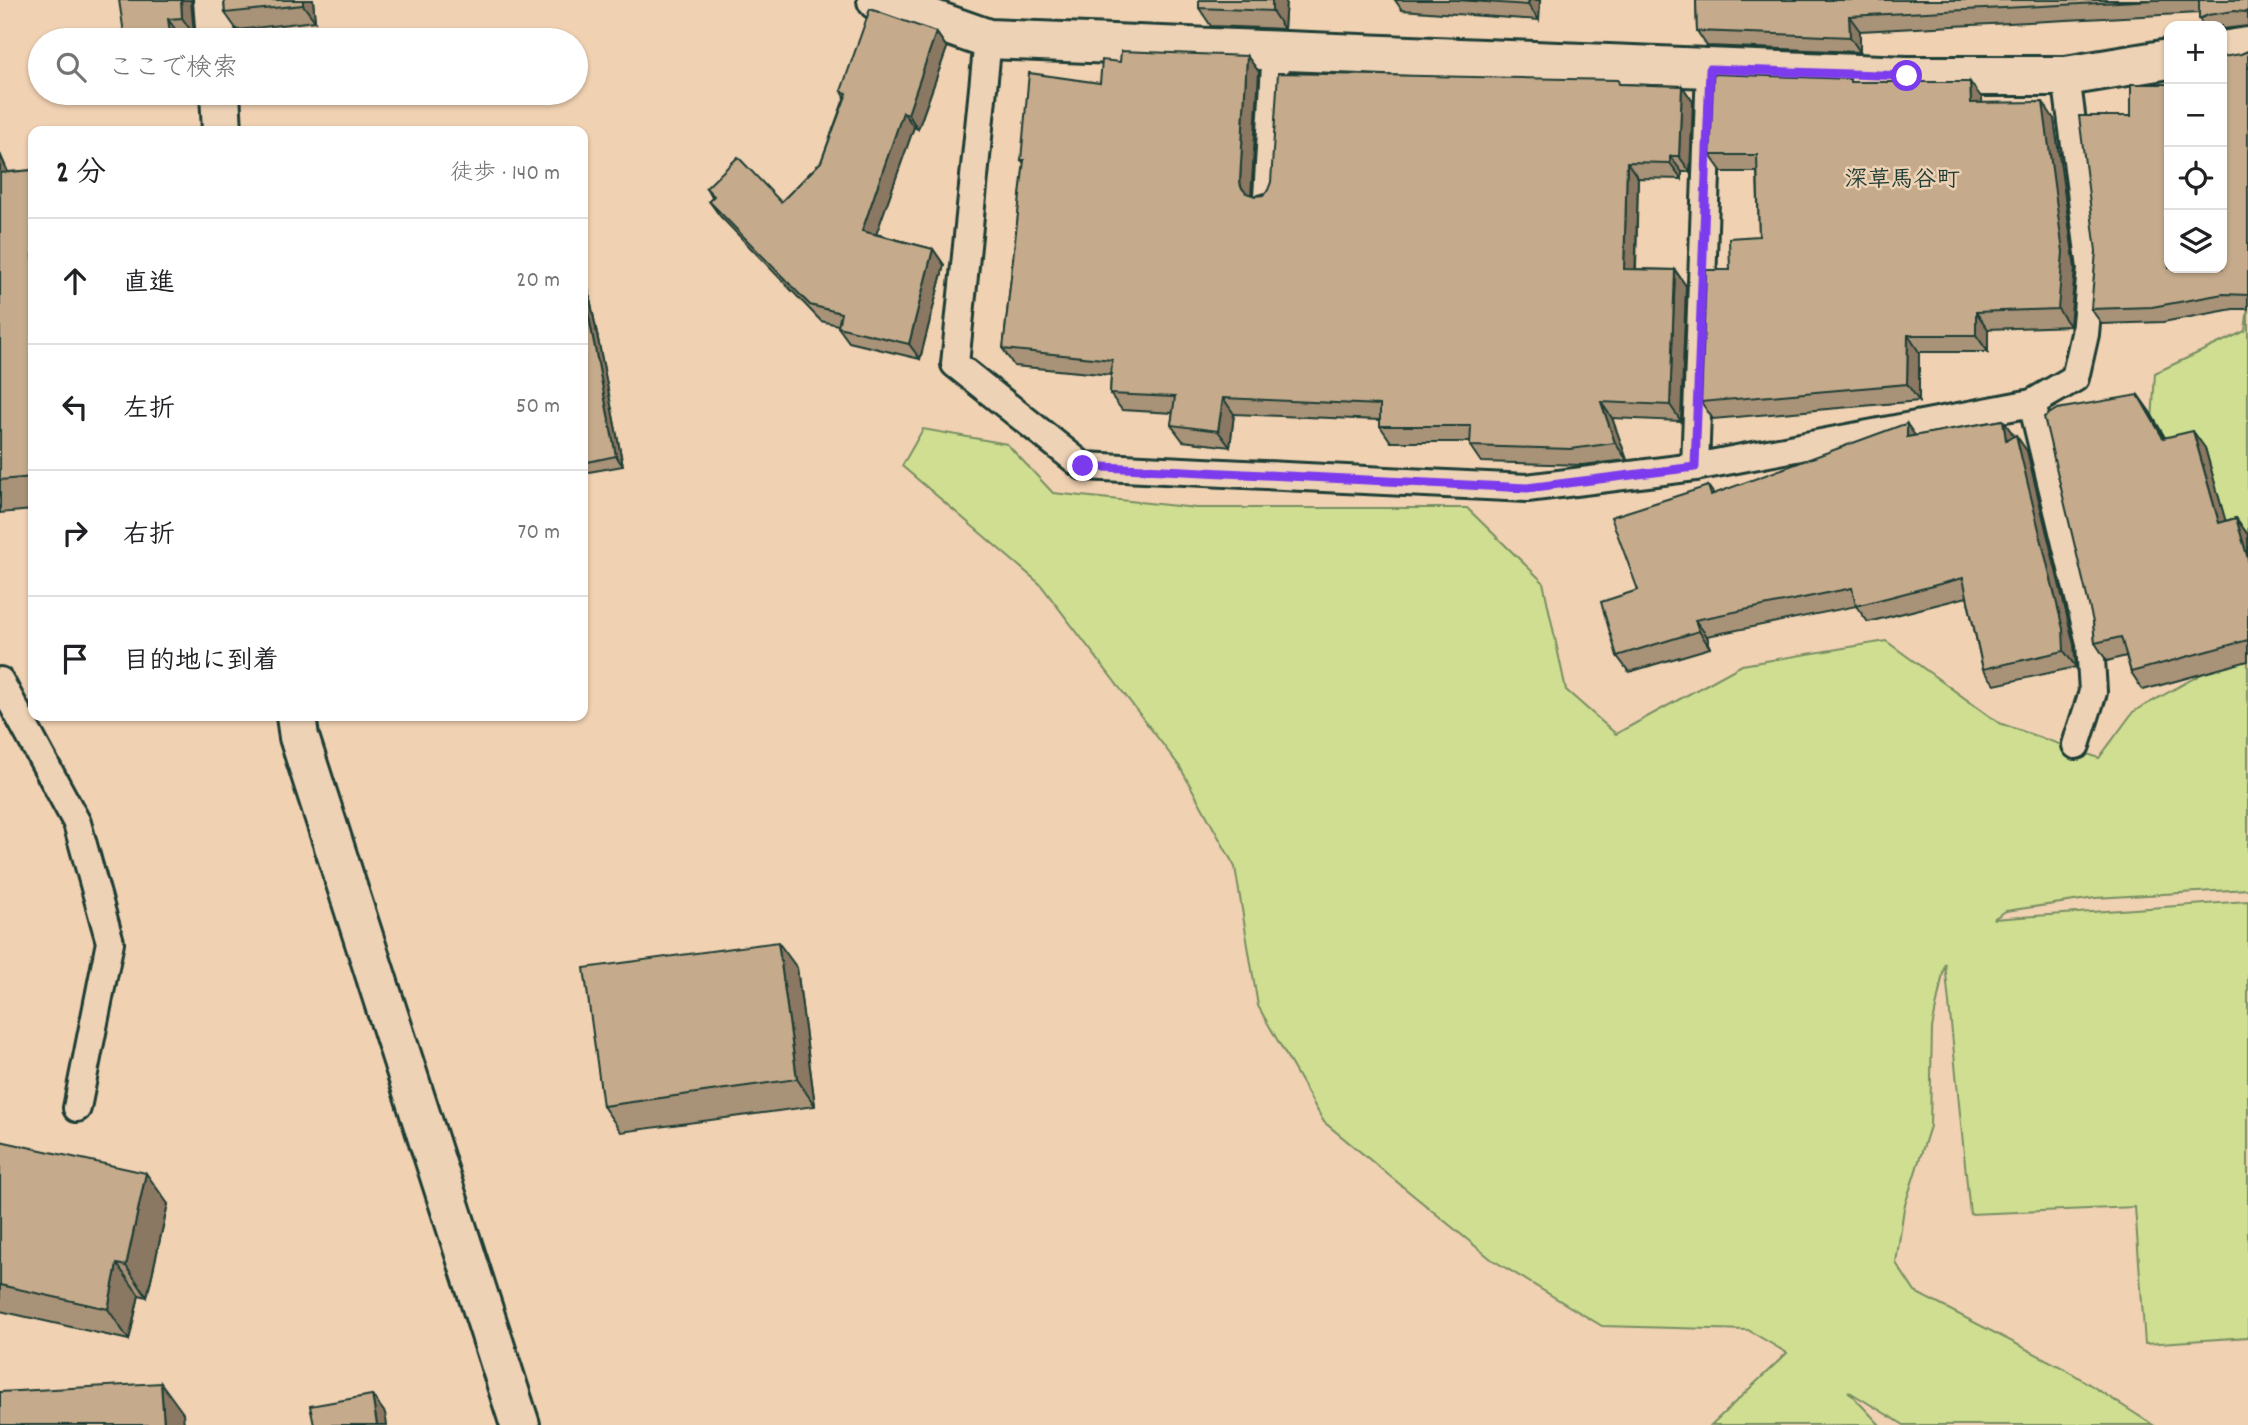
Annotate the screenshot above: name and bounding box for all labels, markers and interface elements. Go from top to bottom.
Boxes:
map controls [2164,21,2227,273]
button: + [2164,21,2227,84]
search box [28,28,588,105]
icon: search [52,48,90,86]
text: ここで検索 [108,51,238,88]
route start [1891,60,1922,91]
button: − [2164,84,2227,147]
button: locate [2164,147,2227,210]
text: 2 分 [56,154,106,197]
text: 徒歩 · 140 m [450,158,560,191]
district label: 深草馬谷町 [1845,165,1960,198]
button: layers [2164,210,2227,273]
icon: ahead [56,262,94,300]
text: 20 m [516,265,560,298]
text: 直進 [123,266,175,303]
icon: left [56,388,94,426]
text: 50 m [516,391,560,424]
text: 左折 [123,392,175,429]
route end [1067,450,1098,481]
icon: right [56,514,94,552]
text: 70 m [518,517,560,550]
text: 右折 [123,518,175,555]
icon: arrive [56,640,94,678]
text: 目的地に到着 [123,644,279,681]

